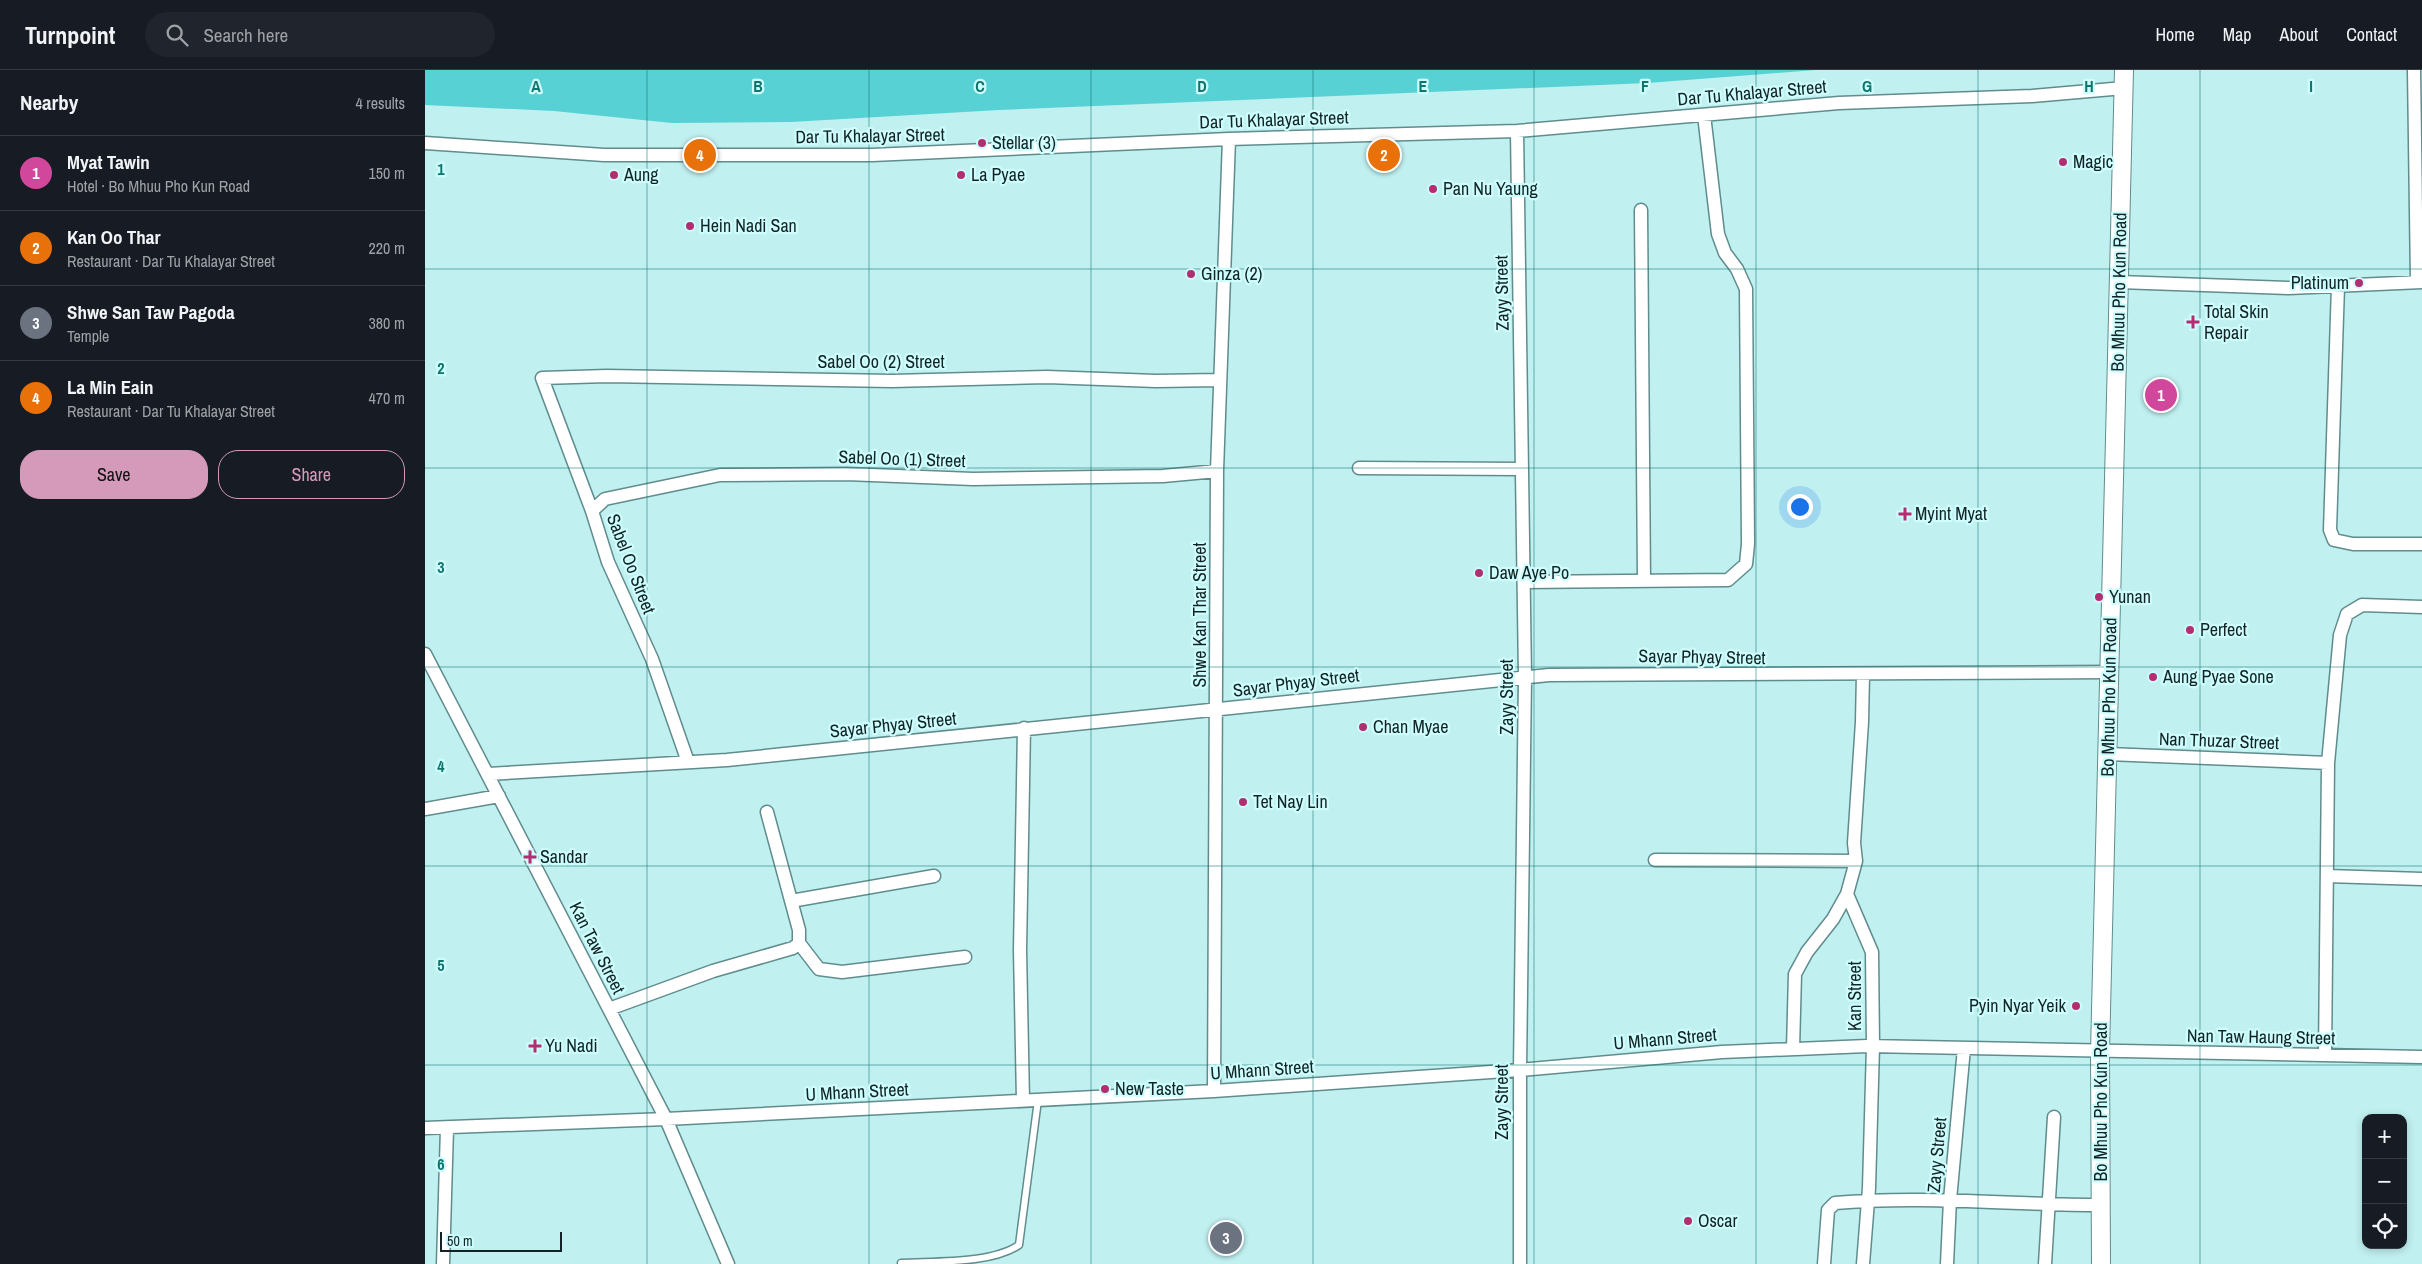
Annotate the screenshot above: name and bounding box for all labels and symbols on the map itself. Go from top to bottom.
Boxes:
street label: Dar Tu Khalayar Street [1676,74,1827,111]
text: A [531,75,541,97]
text: B [753,75,763,97]
text: C [975,75,985,97]
text: D [1197,75,1207,97]
text: E [1419,75,1428,97]
text: F [1641,75,1649,97]
text: G [1862,75,1872,97]
text: H [2084,75,2094,97]
text: I [2309,75,2313,97]
street label: Dar Tu Khalayar Street [1199,104,1349,135]
street label: Dar Tu Khalayar Street [795,122,945,149]
place label: Stellar (3) [992,130,1056,155]
pin: 4 [684,136,716,174]
pin: 2 [1368,136,1400,174]
marker: Stellar (3) [976,137,988,149]
place label: Magic [2073,149,2113,174]
marker: Magic [2057,156,2069,168]
text: 1 [437,158,445,180]
place label: Aung [623,162,659,187]
place label: La Pyae [971,162,1025,187]
marker: Aung [608,169,620,181]
marker: La Pyae [955,169,967,181]
place label: Pan Nu Yaung [1443,176,1538,201]
marker: Pan Nu Yaung [1427,183,1439,195]
street label: Bo Mhuu Pho Kun Road [2105,212,2132,372]
place label: Hein Nadi San [700,213,797,238]
marker: Hein Nadi San [684,220,696,232]
street label: Zayy Street [1488,255,1515,331]
place label: Ginza (2) [1201,261,1263,286]
marker: Ginza (2) [1185,268,1197,280]
place label: Platinum [2291,270,2349,295]
marker: Platinum [2353,277,2365,289]
place label: Total Skin Repair [2204,299,2269,345]
marker: Total Skin Repair [2186,315,2200,329]
street label: Sabel Oo (2) Street [817,349,945,374]
text: 2 [437,357,445,379]
pin: 1 [2145,376,2177,414]
street label: Sabel Oo (1) Street [838,444,966,473]
your location [1787,494,1813,520]
place label: Myint Myat [1915,501,1987,526]
marker: Myint Myat [1899,508,1911,520]
street label: Sabel Oo Street [601,510,662,617]
street label: Shwe Kan Thar Street [1187,543,1212,687]
text: 3 [437,556,445,578]
place label: Daw Aye Po [1489,560,1569,585]
marker: Daw Aye Po [1473,567,1485,579]
place label: Yunan [2109,584,2151,609]
marker: Yunan [2093,591,2105,603]
street label: Bo Mhuu Pho Kun Road [2095,617,2122,777]
place label: Perfect [2200,617,2247,642]
marker: Perfect [2184,624,2196,636]
street label: Sayar Phyay Street [1638,643,1766,670]
street label: Zayy Street [1494,659,1519,735]
street label: Sayar Phyay Street [1231,662,1361,703]
place label: Aung Pyae Sone [2162,664,2274,689]
marker: Aung Pyae Sone [2147,671,2159,683]
street label: Sayar Phyay Street [828,705,957,744]
place label: Chan Myae [1373,714,1448,739]
marker: Chan Myae [1357,721,1369,733]
street label: Nan Thuzar Street [2158,726,2280,755]
text: 4 [437,755,445,777]
place label: Tet Nay Lin [1253,789,1328,814]
marker: Tet Nay Lin [1237,796,1249,808]
place label: Sandar [540,844,588,869]
marker: Sandar [524,851,536,863]
street label: Kan Taw Street [564,897,631,998]
text: 5 [437,954,445,976]
street label: Kan Street [1842,961,1867,1031]
place label: Pyin Nyar Yeik [1969,993,2067,1018]
marker: Pyin Nyar Yeik [2070,1000,2082,1012]
street label: U Mhann Street [1612,1022,1718,1055]
street label: Bo Mhuu Pho Kun Road [2088,1022,2113,1182]
street label: Nan Taw Haung Street [2187,1023,2335,1050]
place label: Yu Nadi [545,1033,598,1058]
marker: Yu Nadi [529,1040,541,1052]
street label: U Mhann Street [1210,1053,1314,1086]
street label: Zayy Street [1489,1064,1514,1140]
street label: U Mhann Street [805,1076,909,1107]
place label: New Taste [1115,1076,1184,1101]
marker: New Taste [1099,1083,1111,1095]
street label: Zayy Street [1921,1116,1952,1194]
text: 6 [437,1153,445,1175]
place label: Oscar [1698,1208,1737,1233]
marker: Oscar [1682,1215,1694,1227]
pin: 3 [1210,1219,1242,1257]
scale bar [440,1229,563,1252]

